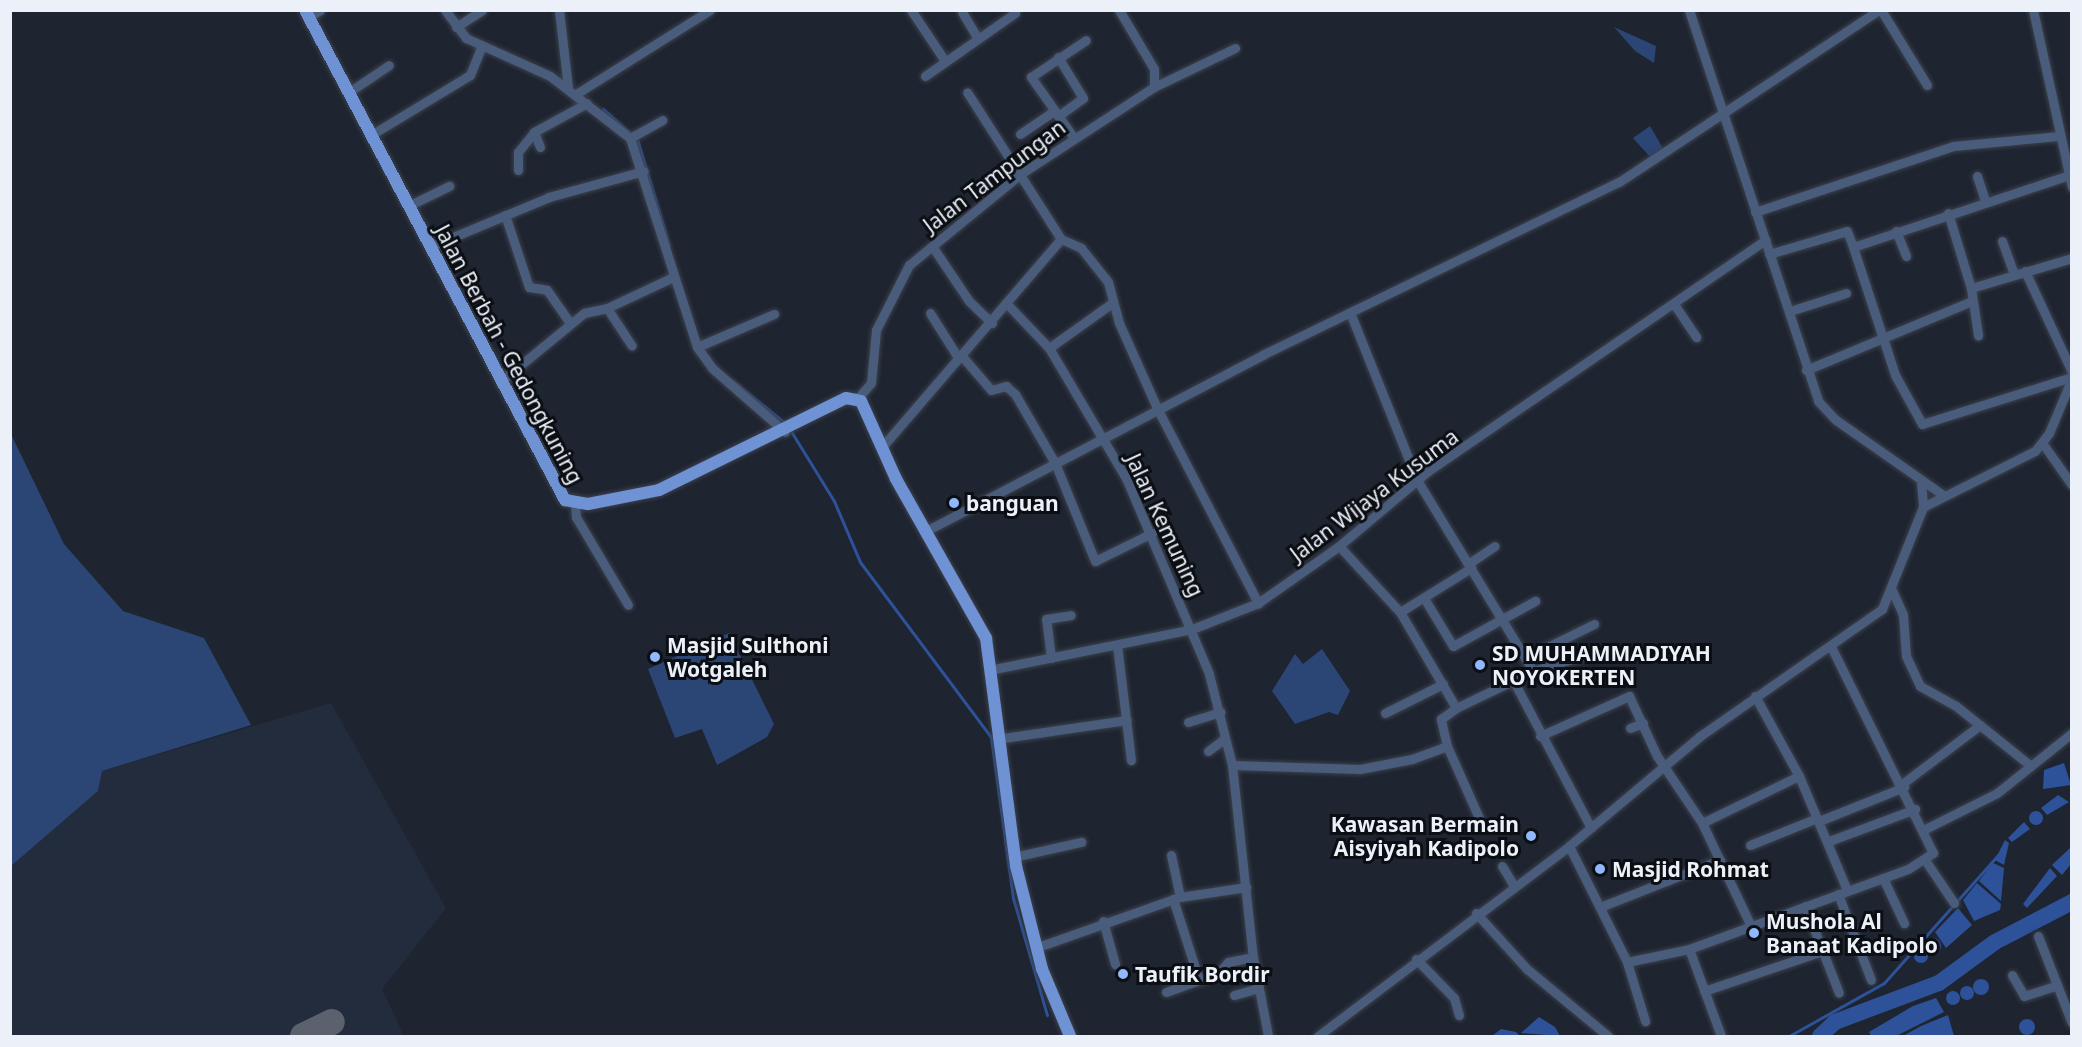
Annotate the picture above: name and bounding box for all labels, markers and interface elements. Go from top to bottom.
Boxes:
street label: Jalan Tampungan [918,114,1070,238]
street label: Jalan Berbah - Gedongkuning [430,220,588,488]
street label: Jalan Wijaya Kusuma [1285,424,1463,566]
street label: Jalan Kemuning [1121,449,1209,601]
place label: banguan [966,490,1059,516]
marker: banguan [947,496,961,510]
place label: Masjid Sulthoni Wotgaleh [667,632,828,682]
place label: SD MUHAMMADIYAH NOYOKERTEN [1492,640,1711,690]
marker: Masjid Sulthoni Wotgaleh [648,650,662,664]
marker: SD MUHAMMADIYAH NOYOKERTEN [1473,658,1487,672]
place label: Kawasan Bermain Aisyiyah Kadipolo [1331,811,1519,861]
marker: Kawasan Bermain Aisyiyah Kadipolo [1524,829,1538,843]
place label: Masjid Rohmat [1612,856,1769,882]
marker: Masjid Rohmat [1593,862,1607,876]
place label: Mushola Al Banaat Kadipolo [1766,908,1938,958]
marker: Mushola Al Banaat Kadipolo [1747,926,1761,940]
place label: Taufik Bordir [1135,961,1270,987]
marker: Taufik Bordir [1116,967,1130,981]

